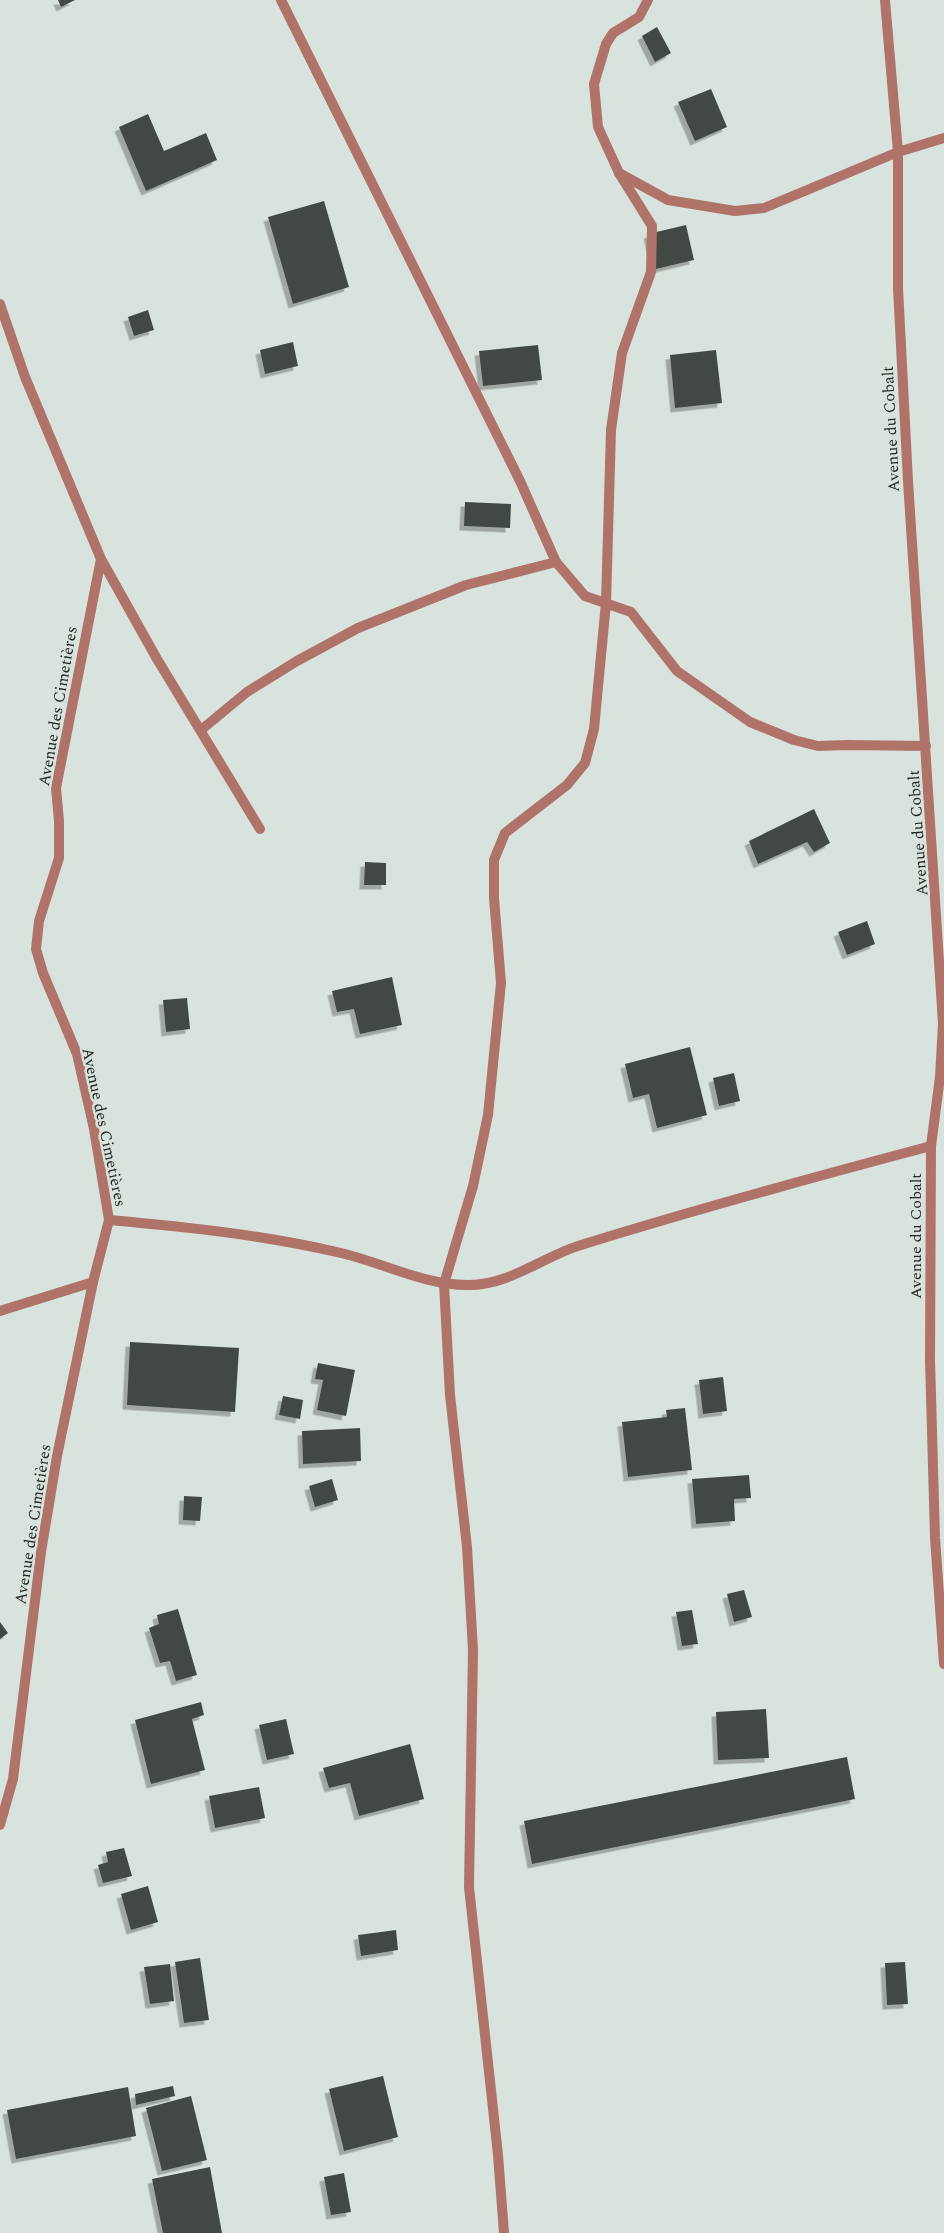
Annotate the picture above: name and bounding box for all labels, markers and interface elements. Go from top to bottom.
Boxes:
street label: Avenue du Cobalt [876,365,906,493]
street label: Avenue des Cimetières [32,624,84,788]
street label: Avenue du Cobalt [902,769,934,897]
street label: Avenue des Cimetières [75,1045,133,1209]
street label: Avenue du Cobalt [904,1173,928,1299]
street label: Avenue des Cimetières [8,1442,58,1606]

